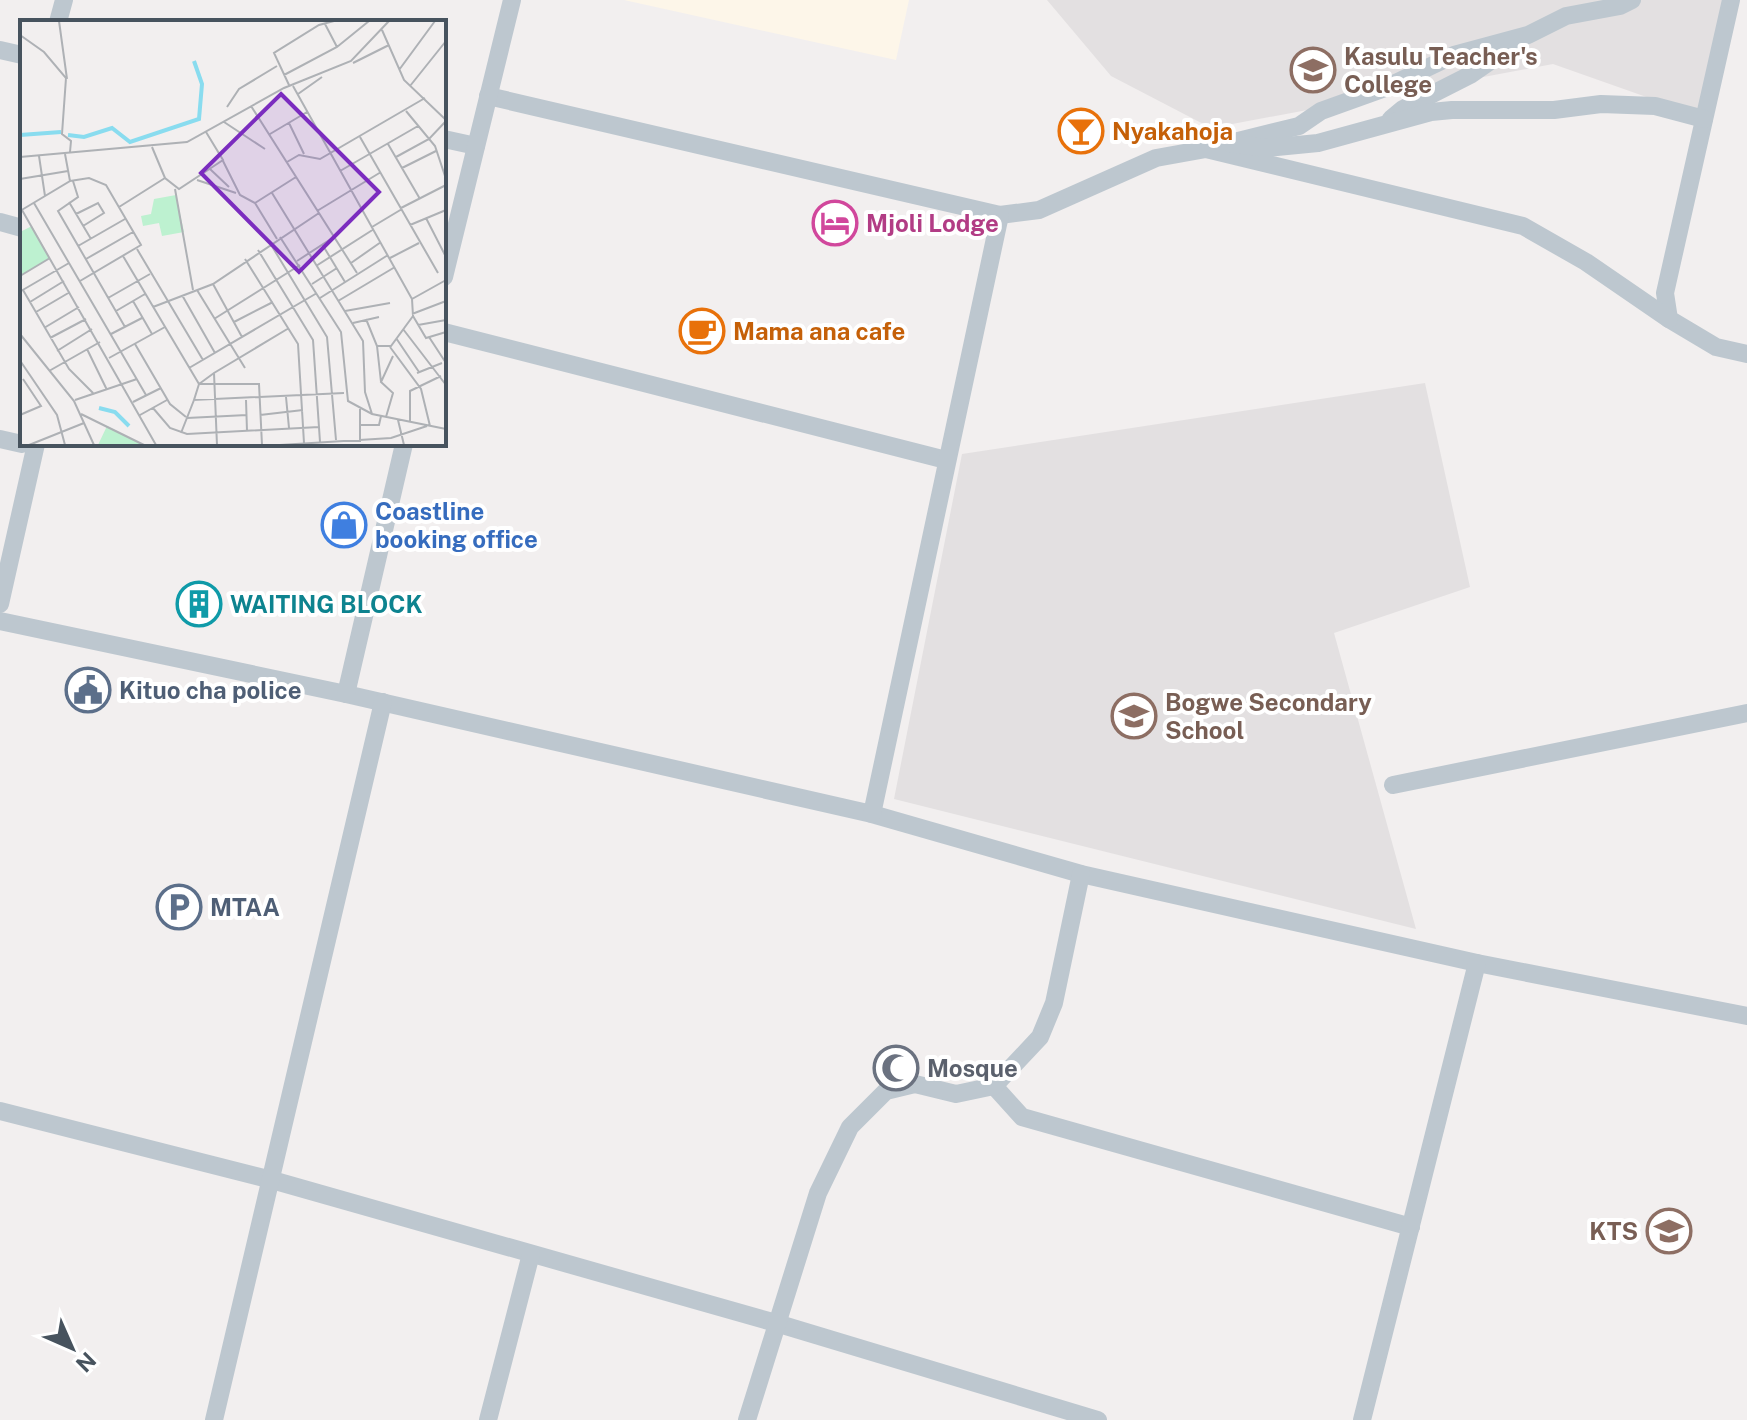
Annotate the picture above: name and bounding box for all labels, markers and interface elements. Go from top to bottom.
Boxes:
inset map [20,20,446,446]
place label: Kasulu Teacher's College [1344,42,1538,98]
school or university icon: Kasulu Teacher's College [1289,46,1337,94]
bar icon: Nyakahoja [1057,107,1105,155]
place label: Nyakahoja [1112,117,1233,145]
hotel icon: Mjoli Lodge [811,199,859,247]
place label: Mjoli Lodge [866,209,999,237]
cafe icon: Mama ana cafe [678,307,726,355]
place label: Mama ana cafe [733,317,905,345]
place label: Coastline booking office [375,497,538,553]
shop icon: Coastline booking office [320,501,368,549]
building icon: WAITING BLOCK [175,580,223,628]
place label: WAITING BLOCK [230,590,423,618]
public building icon: Kituo cha police [64,666,112,714]
place label: Kituo cha police [119,676,301,704]
place label: Bogwe Secondary School [1165,688,1372,744]
school or university icon: Bogwe Secondary School [1110,692,1158,740]
parking icon: MTAA [155,883,203,931]
place label: MTAA [210,893,280,921]
mosque icon: Mosque [872,1044,920,1092]
place label: Mosque [927,1054,1018,1082]
school or university icon: KTS [1645,1207,1693,1255]
place label: KTS [1589,1217,1638,1245]
north arrow [32,1308,112,1388]
text: N [71,1347,101,1377]

